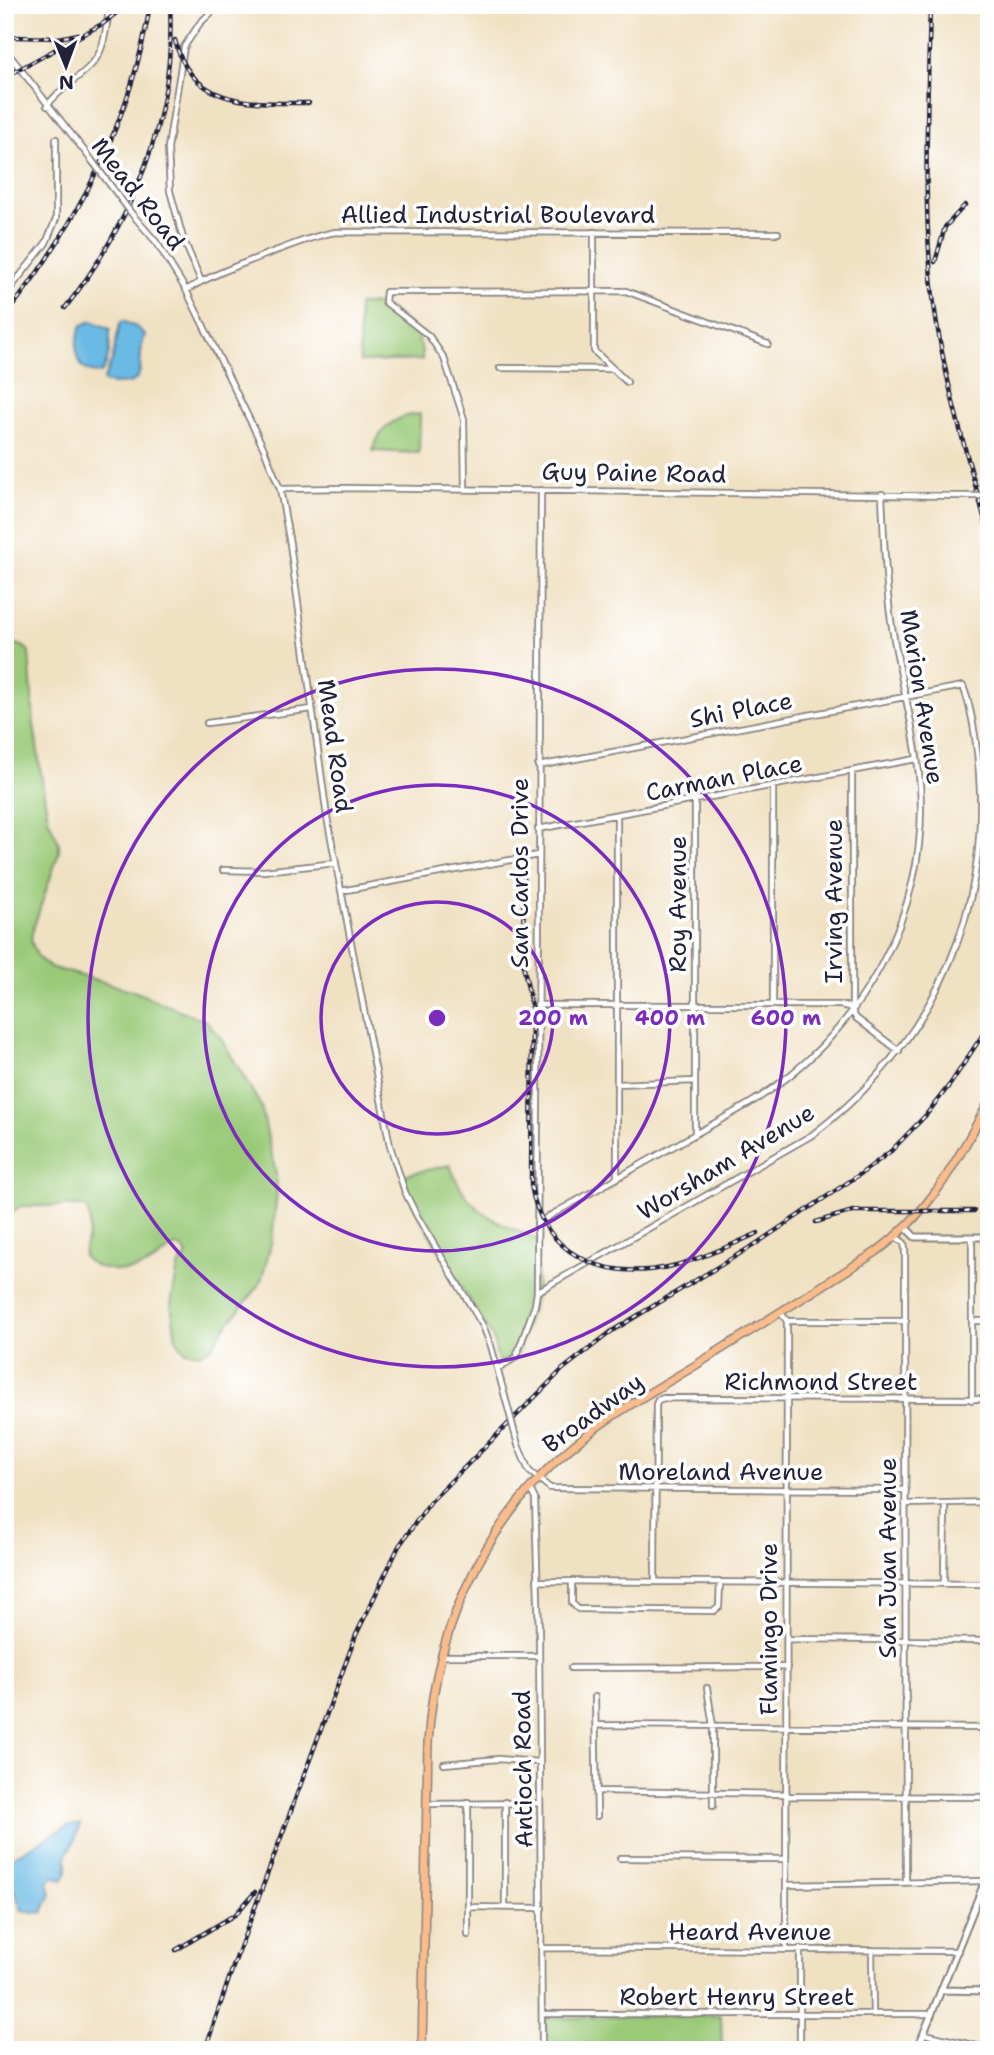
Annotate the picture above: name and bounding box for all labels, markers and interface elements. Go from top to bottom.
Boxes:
north arrow [32,32,102,102]
text: N [59,70,74,95]
street label: Mead Road [84,131,192,257]
street label: Allied Industrial Boulevard [341,199,655,231]
street label: Guy Paine Road [541,455,727,491]
street label: Marion Avenue [892,607,952,787]
street label: Mead Road [310,677,360,815]
street label: Shi Place [687,684,795,736]
street label: Carman Place [643,747,805,809]
street label: San Carlos Drive [504,778,536,968]
street label: Irving Avenue [818,819,850,983]
street label: Roy Avenue [662,836,694,972]
text: 200 m [518,1004,588,1032]
text: 400 m [635,1004,705,1032]
text: 600 m [751,1004,821,1032]
centre of rings [425,1006,449,1030]
street label: Worsham Avenue [631,1096,821,1228]
street label: Broadway [536,1366,650,1460]
street label: Richmond Street [725,1366,917,1398]
street label: Moreland Avenue [618,1456,824,1488]
street label: San Juan Avenue [872,1457,904,1659]
street label: Flamingo Drive [753,1543,785,1715]
street label: Antioch Road [506,1690,540,1848]
street label: Heard Avenue [668,1916,832,1948]
street label: Robert Henry Street [619,1981,855,2013]

